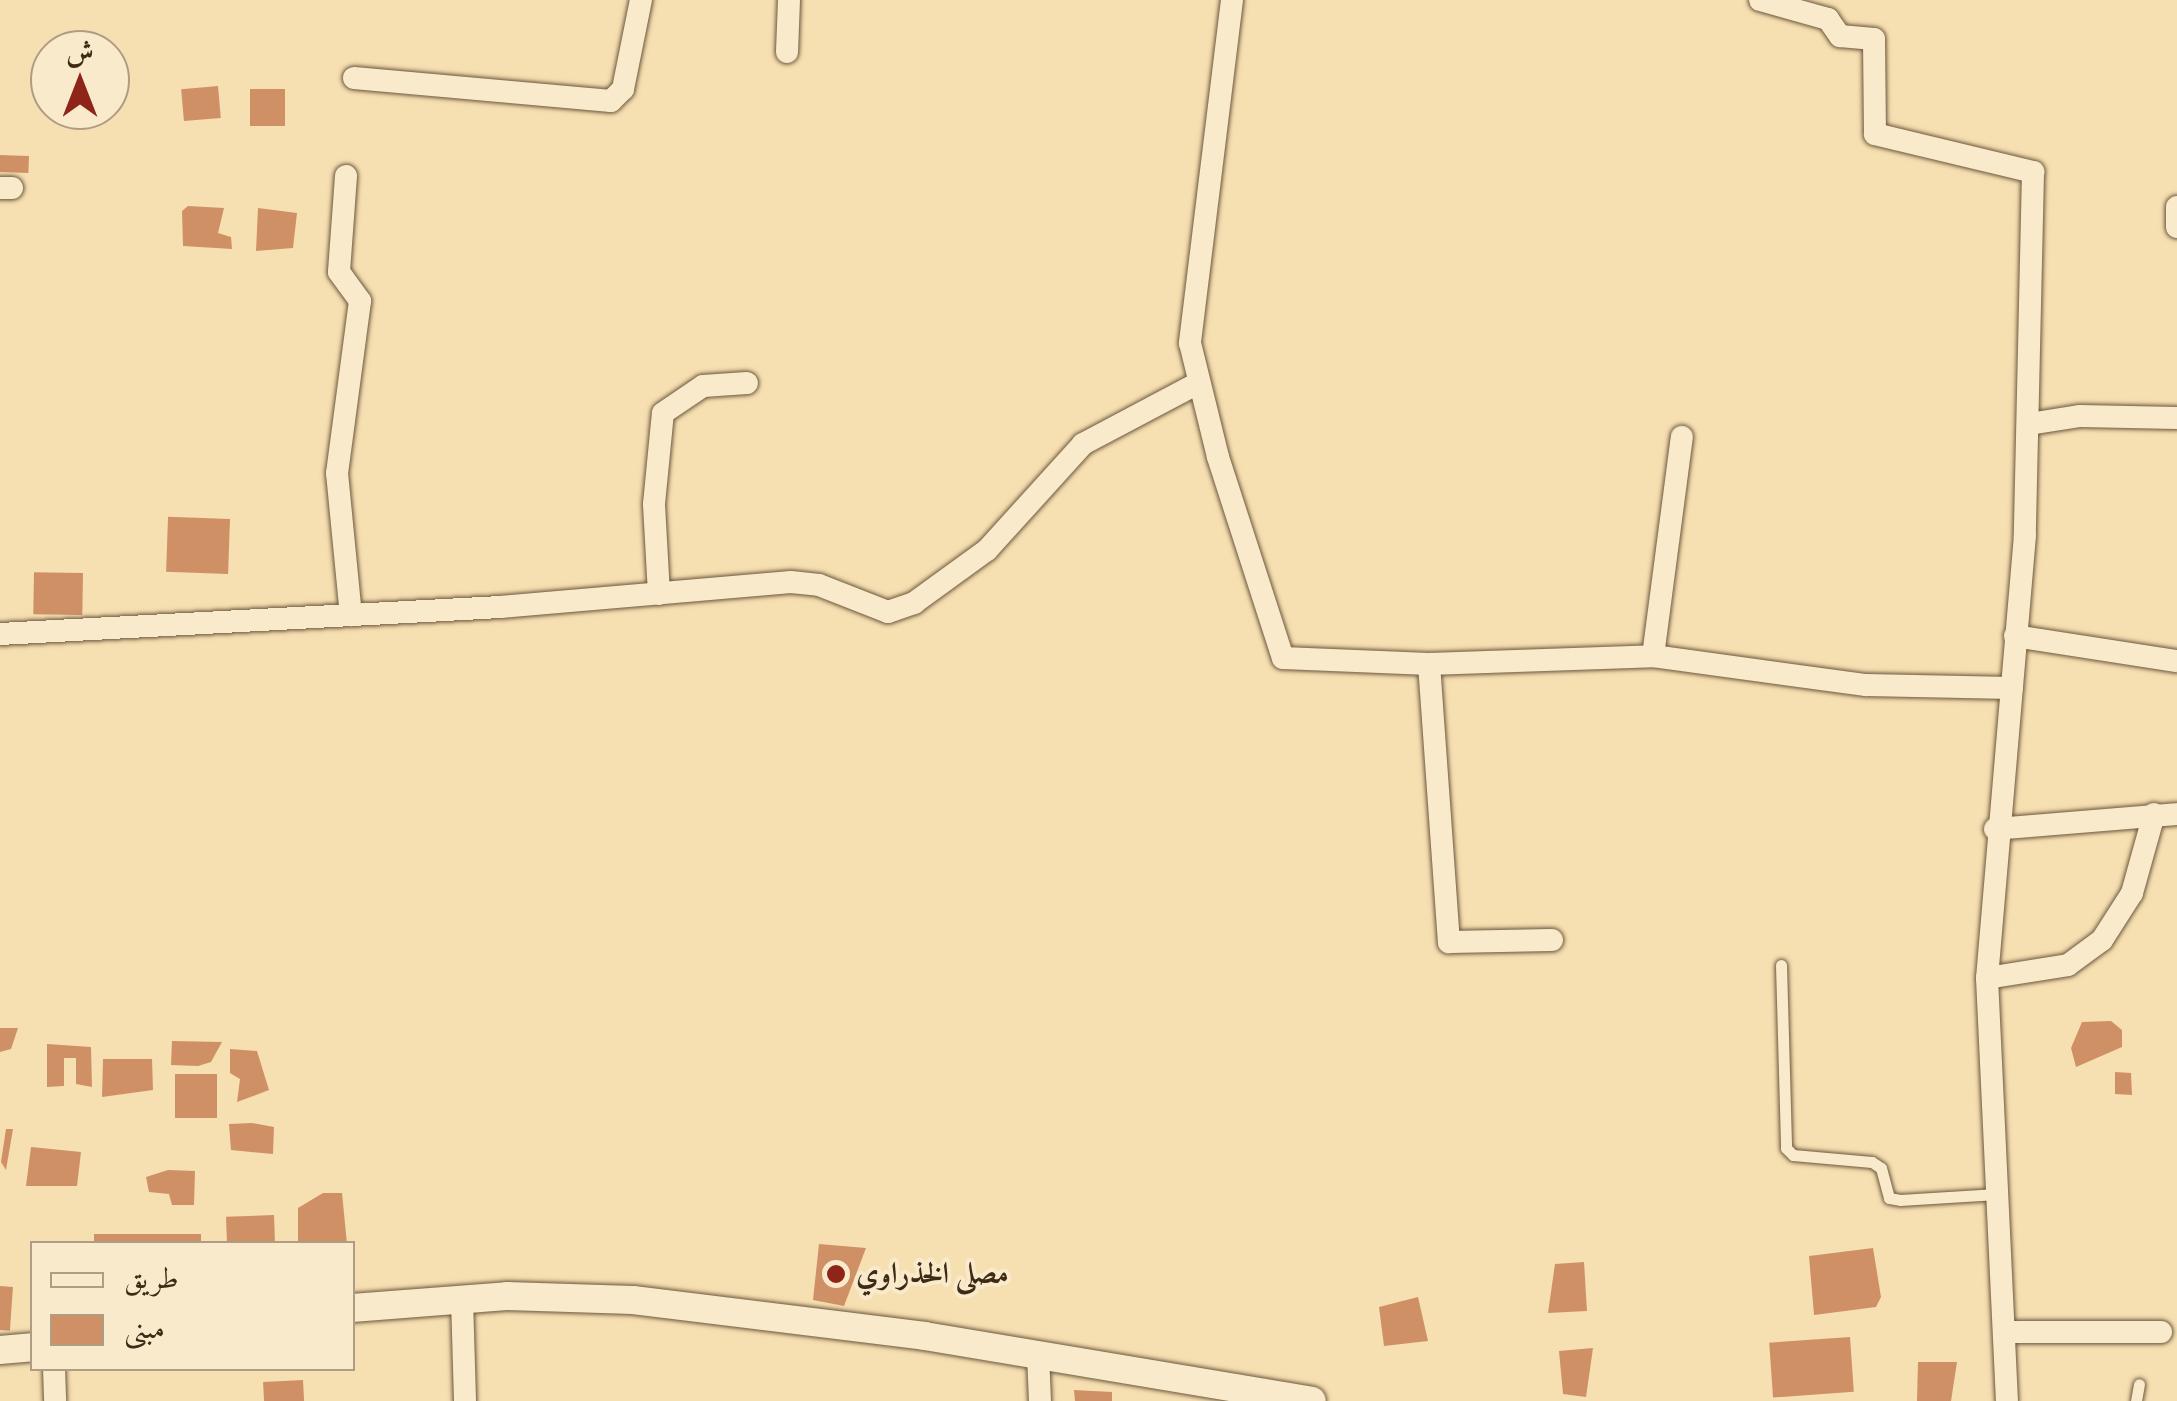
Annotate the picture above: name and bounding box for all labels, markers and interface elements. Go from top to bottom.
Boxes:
north arrow [30,30,130,130]
text: ش [66,35,94,68]
legend [30,1241,355,1371]
place label: مصلى الخذراوي [856,1256,1009,1292]
text: طريق [124,1261,179,1296]
marker: مصلى الخذراوي [825,1263,847,1285]
text: مبنى [124,1311,165,1346]

